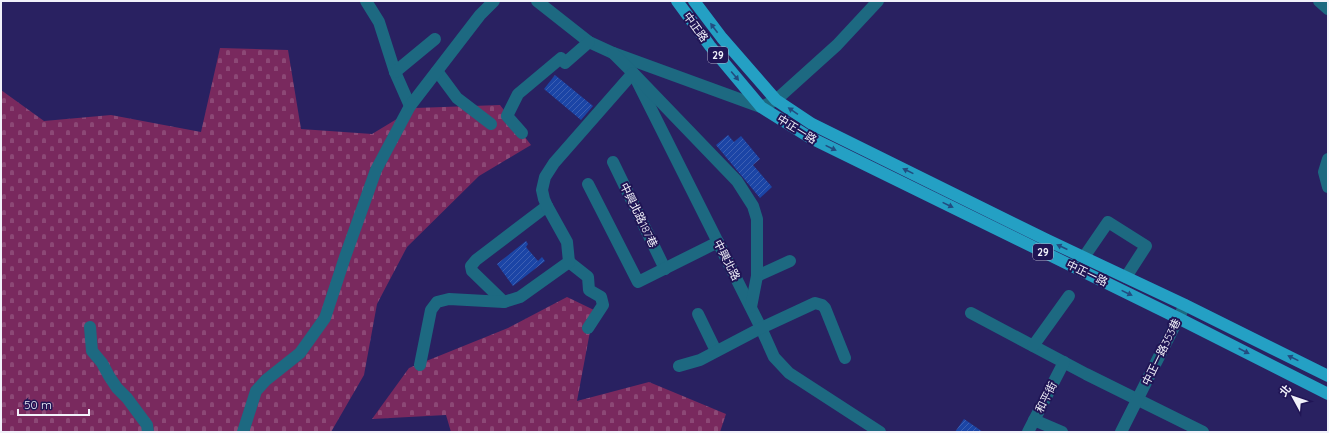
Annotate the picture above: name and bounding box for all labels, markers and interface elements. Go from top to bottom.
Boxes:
street label: 中正路 [681,10,711,44]
one-way arrow [710,22,719,33]
road number: 29 [708,47,728,63]
one-way arrow [731,71,740,81]
one-way arrow [787,108,799,115]
street label: 中正一路 [775,111,819,147]
one-way arrow [825,145,836,151]
one-way arrow [902,168,914,175]
street label: 中興北路187巷 [617,180,661,250]
one-way arrow [942,202,953,208]
street label: 中興北路 [711,237,743,283]
road number: 29 [1033,244,1053,260]
one-way arrow [1057,244,1068,250]
street label: 中正一路 [1064,257,1110,289]
one-way arrow [1122,290,1133,296]
street label: 中正一路353巷 [1139,316,1183,388]
one-way arrow [1238,348,1249,354]
one-way arrow [1287,355,1299,361]
north arrow [1273,377,1313,417]
street label: 和平街 [1032,379,1060,415]
text: 北 [1276,382,1294,399]
scale bar [18,391,89,417]
text: 50 m [24,397,52,412]

